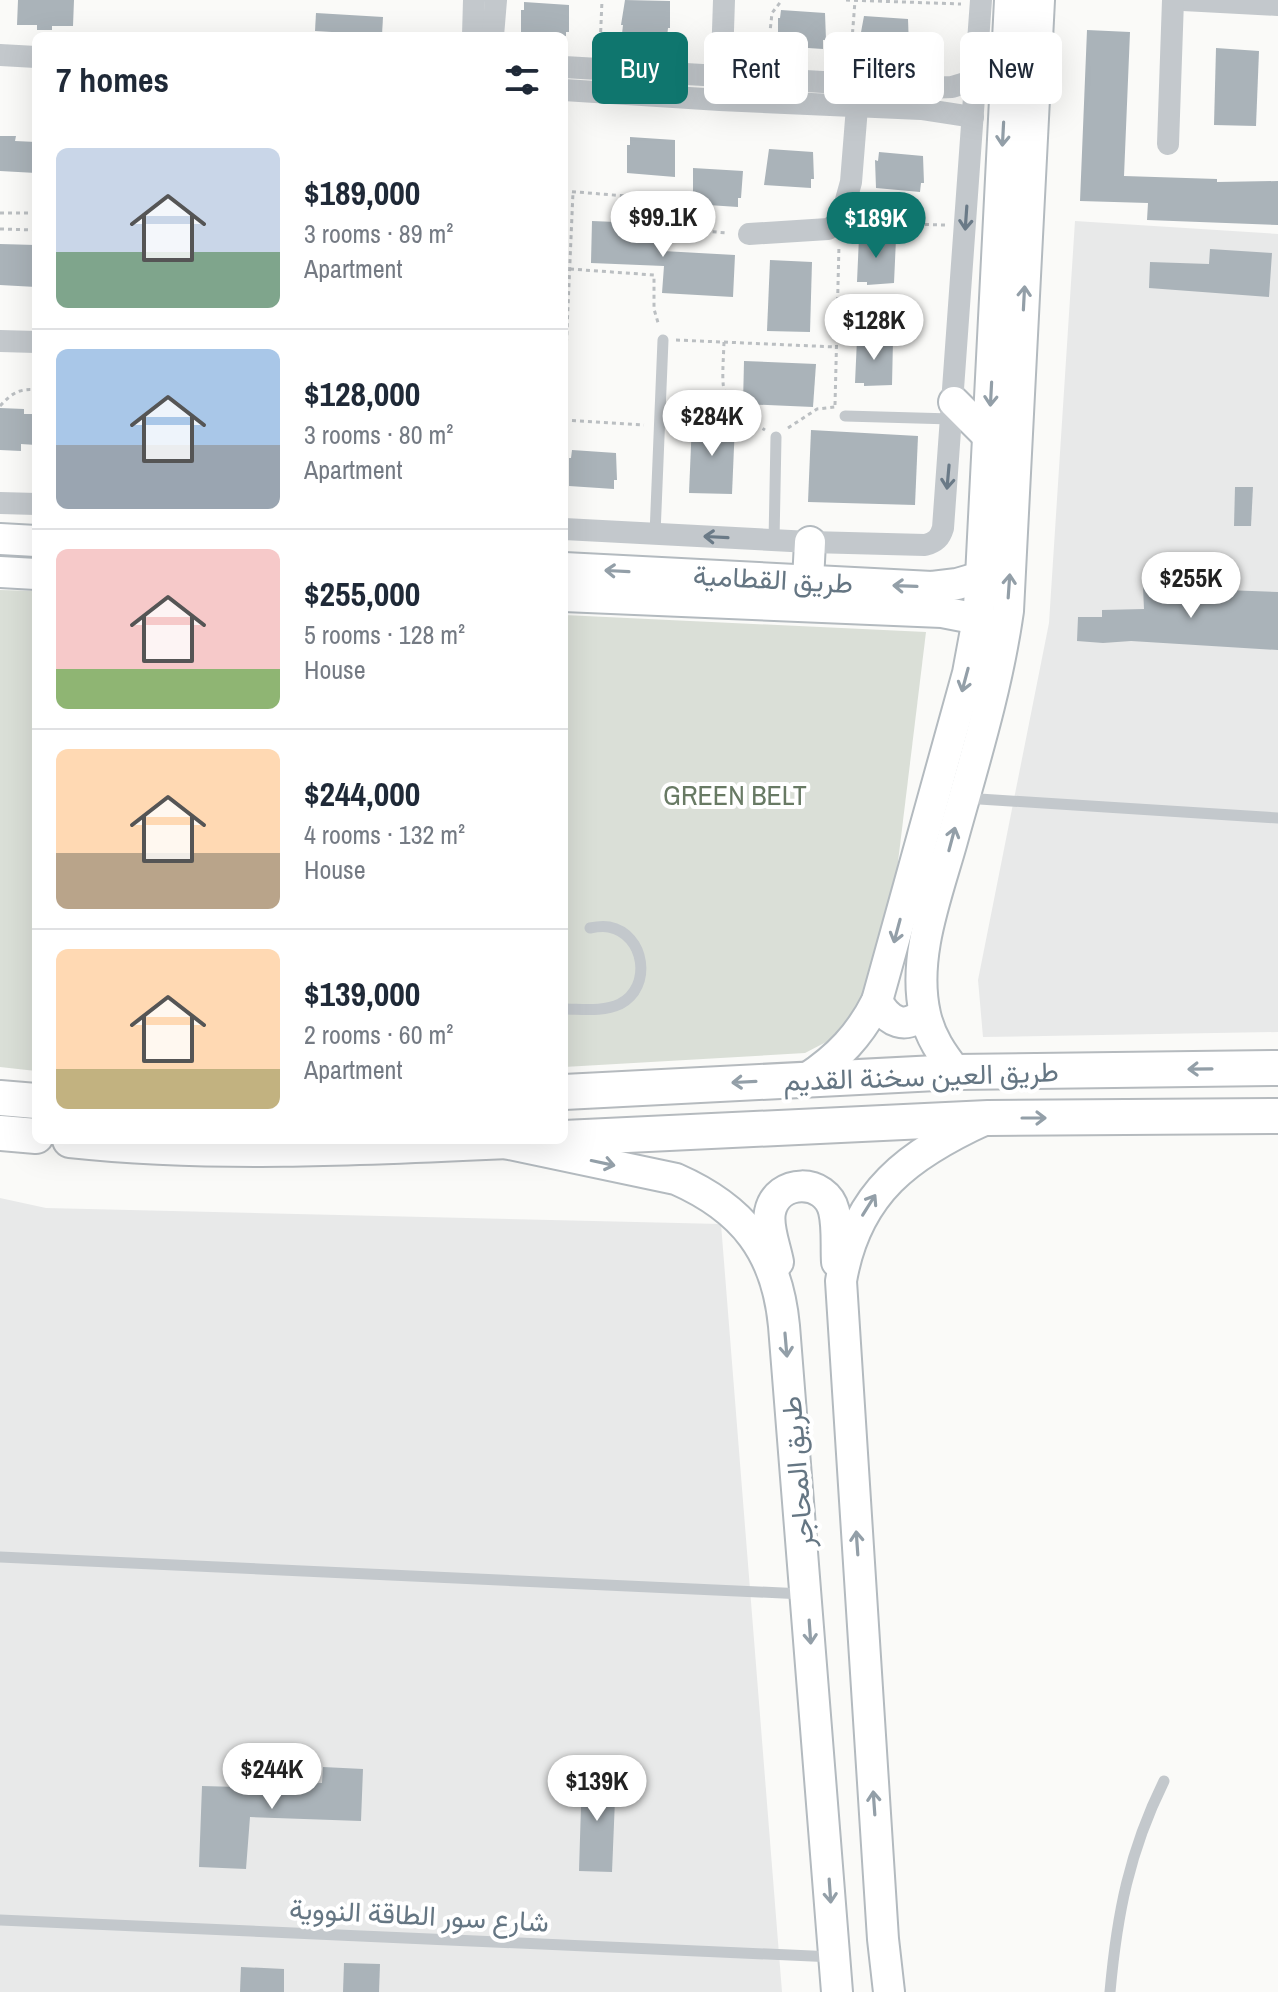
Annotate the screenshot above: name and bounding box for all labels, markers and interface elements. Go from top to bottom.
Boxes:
chip: Buy [592,32,688,104]
chip: Rent [704,32,808,104]
chip: Filters [824,32,944,104]
chip: New [960,32,1062,104]
text: 7 homes [56,57,169,103]
icon: filters [500,58,544,102]
one-way arrow [996,120,1011,147]
text: $189,000 [304,170,420,216]
icon: home [120,180,216,276]
pin: $99.1K [598,191,728,259]
pin: $189K [820,192,932,260]
text: $99.1K [629,199,697,234]
text: $189K [845,200,907,235]
one-way arrow [958,204,973,230]
text: 3 rooms · 89 m² [304,216,453,251]
text: Apartment [304,251,402,286]
one-way arrow [1017,285,1032,312]
pin: $128K [818,294,930,362]
text: $128K [843,302,905,337]
text: $128,000 [304,371,420,417]
one-way arrow [983,380,998,406]
icon: home [120,381,216,477]
pin: $284K [656,390,768,458]
text: $284K [681,398,743,433]
text: 3 rooms · 80 m² [304,417,453,452]
text: Apartment [304,452,402,487]
one-way arrow [940,463,955,490]
one-way arrow [703,530,730,545]
pin: $255K [1135,552,1247,620]
street label: طريق القطامية [692,556,854,602]
text: $255K [1160,560,1222,595]
one-way arrow [604,563,631,578]
text: $255,000 [304,571,420,617]
one-way arrow [1002,573,1017,600]
one-way arrow [892,578,919,593]
icon: home [120,581,216,677]
text: 5 rooms · 128 m² [304,617,465,652]
text: House [304,652,366,687]
one-way arrow [957,666,972,692]
text: $244,000 [304,771,420,817]
park label: GREEN BELT [663,776,807,814]
icon: home [120,781,216,877]
text: 4 rooms · 132 m² [304,817,465,852]
one-way arrow [946,826,961,852]
text: House [304,852,366,887]
one-way arrow [889,917,904,943]
text: $139,000 [304,971,420,1017]
icon: home [120,981,216,1077]
text: 2 rooms · 60 m² [304,1017,453,1052]
text: Apartment [304,1052,402,1087]
street label: طريق العين سخنة القديم [783,1052,1059,1100]
one-way arrow [1187,1061,1214,1077]
one-way arrow [731,1075,758,1090]
one-way arrow [1020,1110,1047,1126]
one-way arrow [590,1156,616,1171]
one-way arrow [861,1194,877,1217]
one-way arrow [779,1331,794,1358]
street label: طريق المحاجر [771,1394,823,1551]
one-way arrow [849,1530,864,1557]
one-way arrow [803,1618,818,1645]
pin: $244K [216,1743,328,1811]
text: $244K [241,1751,303,1786]
pin: $139K [541,1755,653,1823]
text: $139K [566,1763,628,1798]
one-way arrow [866,1790,881,1817]
one-way arrow [823,1877,838,1904]
street label: شارع سور الطاقة النووية [288,1889,550,1941]

